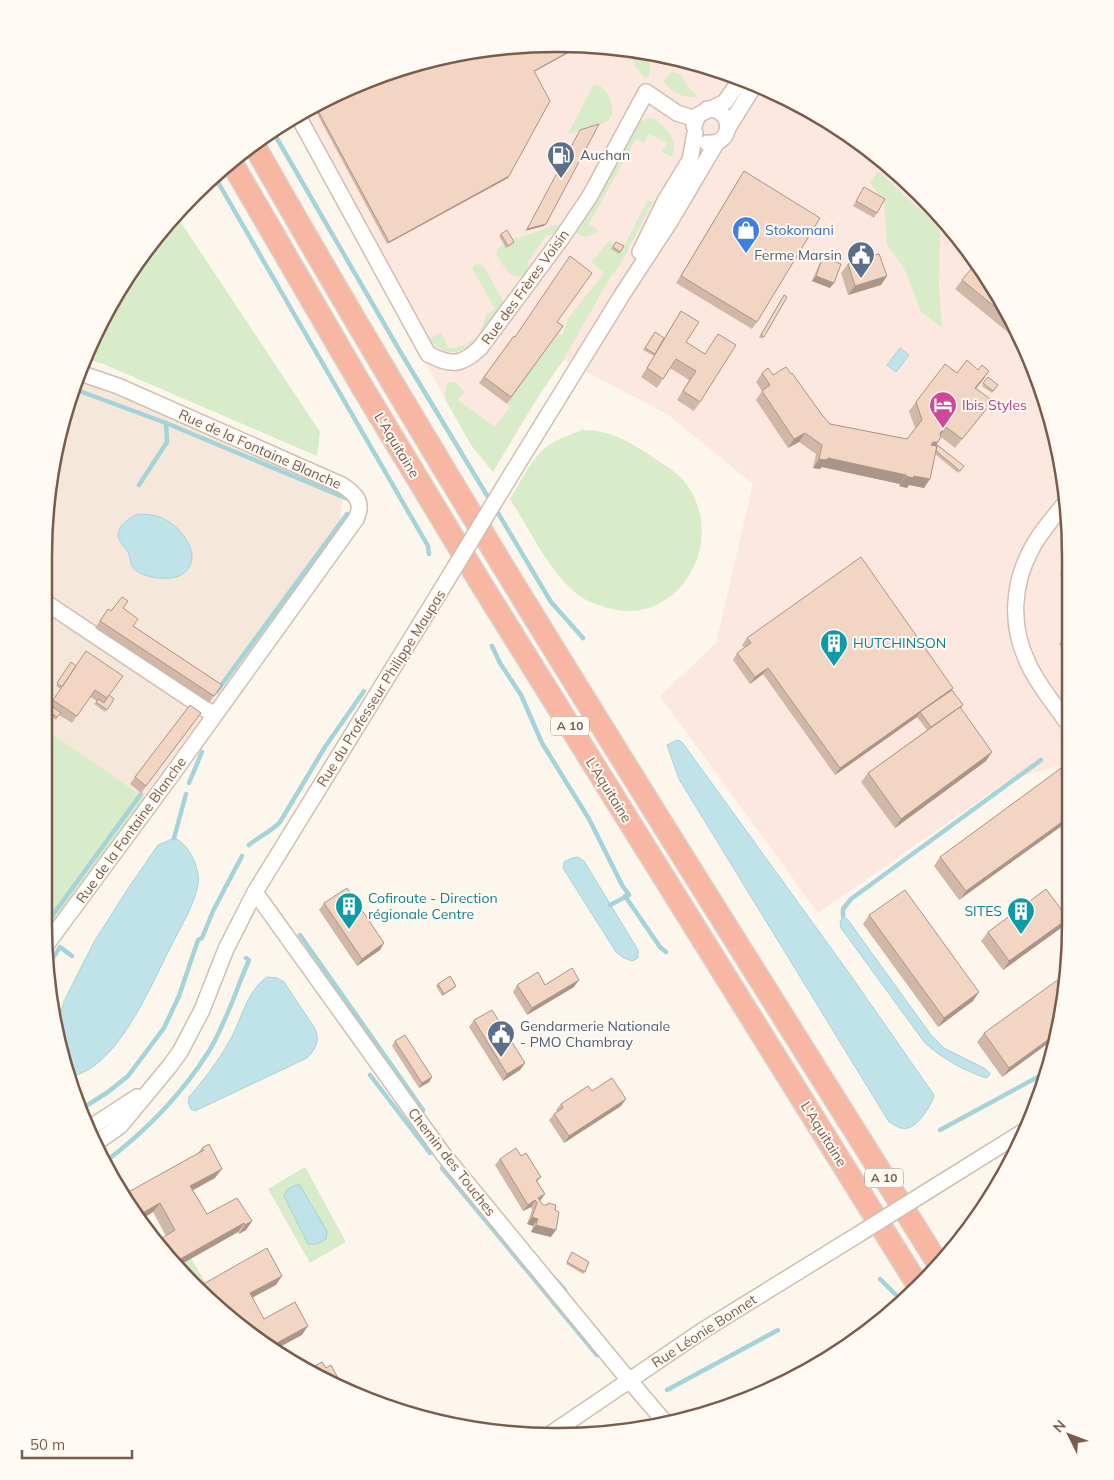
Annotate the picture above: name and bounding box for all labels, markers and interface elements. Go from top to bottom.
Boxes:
fuel station icon: Auchan [546,140,576,179]
place label: Auchan [580,146,630,164]
shop icon: Stokomani [731,215,761,254]
place label: Stokomani [765,221,834,239]
street label: Rue des Frères Voisin [477,226,573,348]
public building icon: Ferme Marsin [846,240,876,279]
place label: Ferme Marsin [754,246,842,264]
hotel icon: Ibis Styles [928,390,958,429]
place label: Ibis Styles [962,396,1027,414]
street label: Rue de la Fontaine Blanche [176,405,344,493]
street label: L'Aquitaine [370,409,424,481]
street label: Rue du Professeur Philippe Maupas [313,586,449,790]
building icon: HUTCHINSON [819,628,849,667]
place label: HUTCHINSON [853,634,946,652]
road number: A 10 [551,716,589,736]
street label: Rue de la Fontaine Blanche [72,753,190,907]
street label: L'Aquitaine [582,754,636,826]
place label: Cofiroute - Direction régionale Centre [368,889,498,923]
building icon: Cofiroute - Direction régionale Centre [334,891,364,930]
building icon: SITES [1006,896,1036,935]
place label: SITES [964,902,1002,920]
place label: Gendarmerie Nationale - PMO Chambray [520,1017,670,1051]
public building icon: Gendarmerie Nationale - PMO Chambray [486,1019,516,1058]
street label: L'Aquitaine [797,1098,851,1170]
street label: Chemin des Touches [404,1104,500,1220]
road number: A 10 [865,1168,903,1188]
street label: Rue Léonie Bonnet [648,1290,760,1372]
north arrow [1044,1410,1094,1460]
text: N [1049,1416,1070,1436]
scale bar [22,1428,132,1460]
text: 50 m [30,1435,65,1454]

